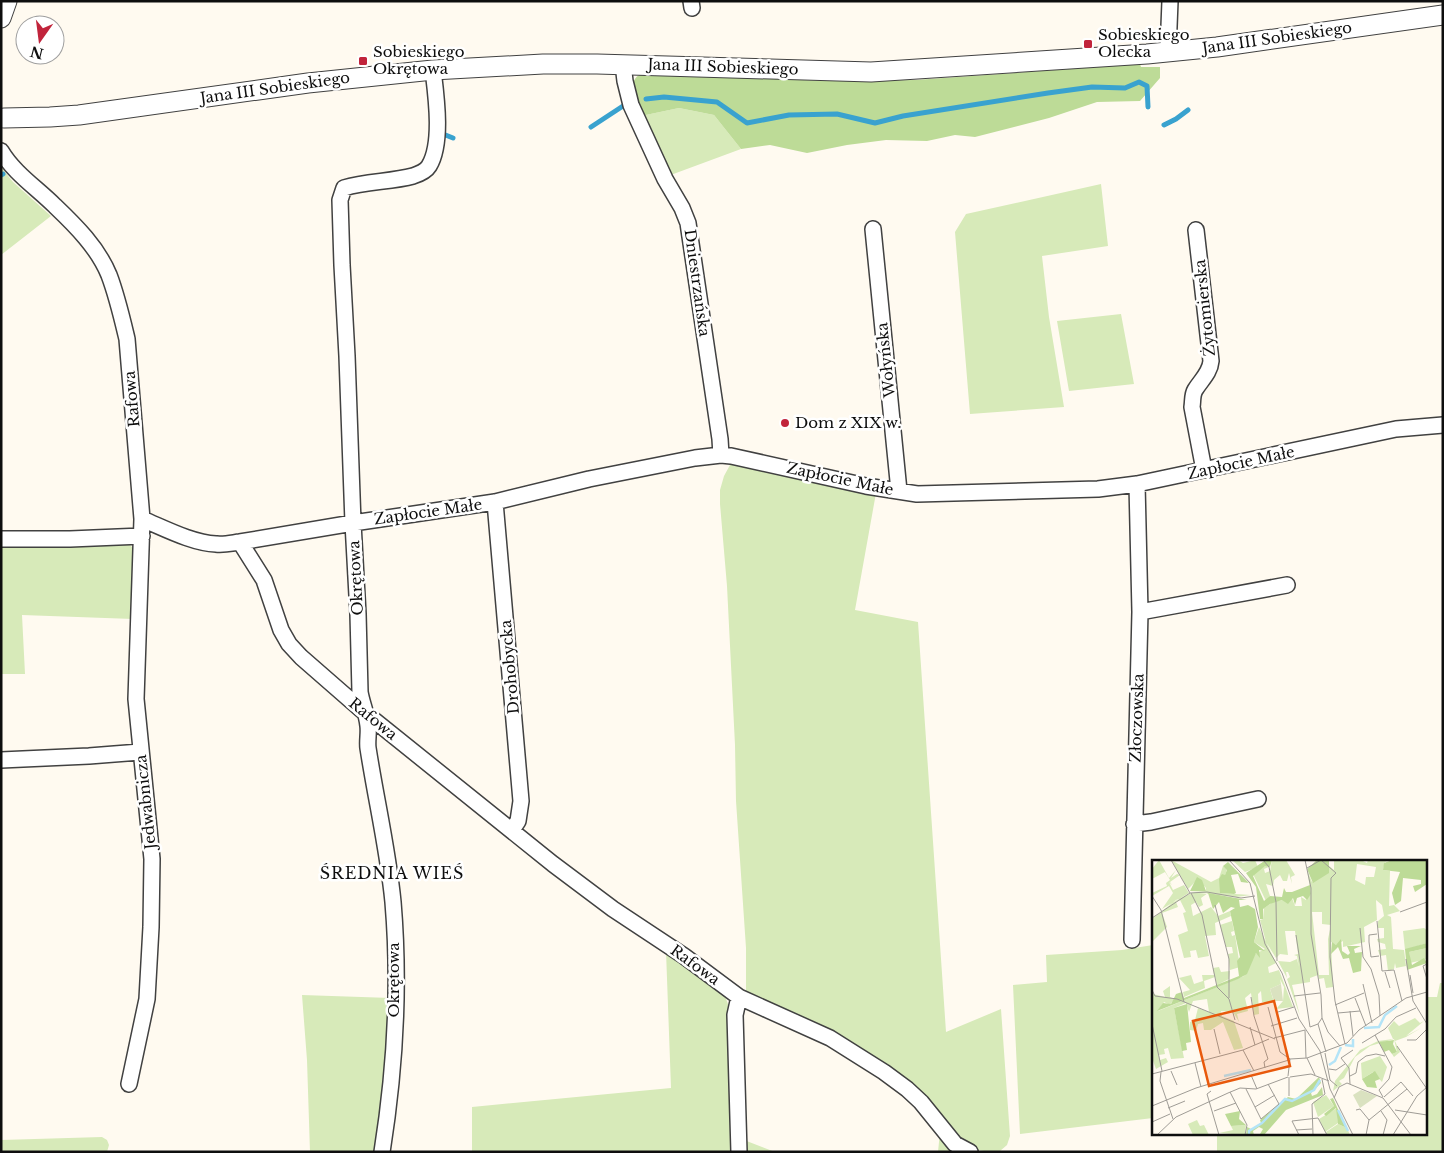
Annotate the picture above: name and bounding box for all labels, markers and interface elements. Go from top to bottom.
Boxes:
north arrow [15,15,65,65]
street label: Jana III Sobieskiego [1199,18,1353,58]
place label: Sobieskiego Olecka [1098,25,1190,61]
marker: Sobieskiego Olecka [1082,38,1094,50]
text: N [28,42,45,63]
place label: Sobieskiego Okrętowa [373,42,465,78]
street label: Jana III Sobieskiego [645,54,799,79]
marker: Sobieskiego Okrętowa [357,55,369,67]
street label: Jana III Sobieskiego [197,68,351,108]
street label: Dniestrzańska [681,228,715,339]
street label: Żytomierska [1190,258,1219,357]
street label: Wołyńska [872,321,899,400]
street label: Rafowa [120,369,143,428]
place label: Dom z XIX w. [795,413,901,432]
marker: Dom z XIX w. [779,417,791,429]
street label: Zapłocie Małe [1186,442,1296,483]
street label: Zapłocie Małe [785,458,895,499]
street label: Zapłocie Małe [373,495,483,528]
street label: Okrętowa [344,539,367,616]
street label: Drohobycka [496,618,523,715]
street label: Złoczowska [1125,672,1148,763]
street label: Rafowa [345,693,402,744]
street label: Jedwabnicza [131,753,160,852]
inset map [1152,860,1426,1136]
district label: ŚREDNIA WIEŚ [320,863,464,883]
street label: Rafowa [667,940,724,989]
street label: Okrętowa [384,942,403,1017]

